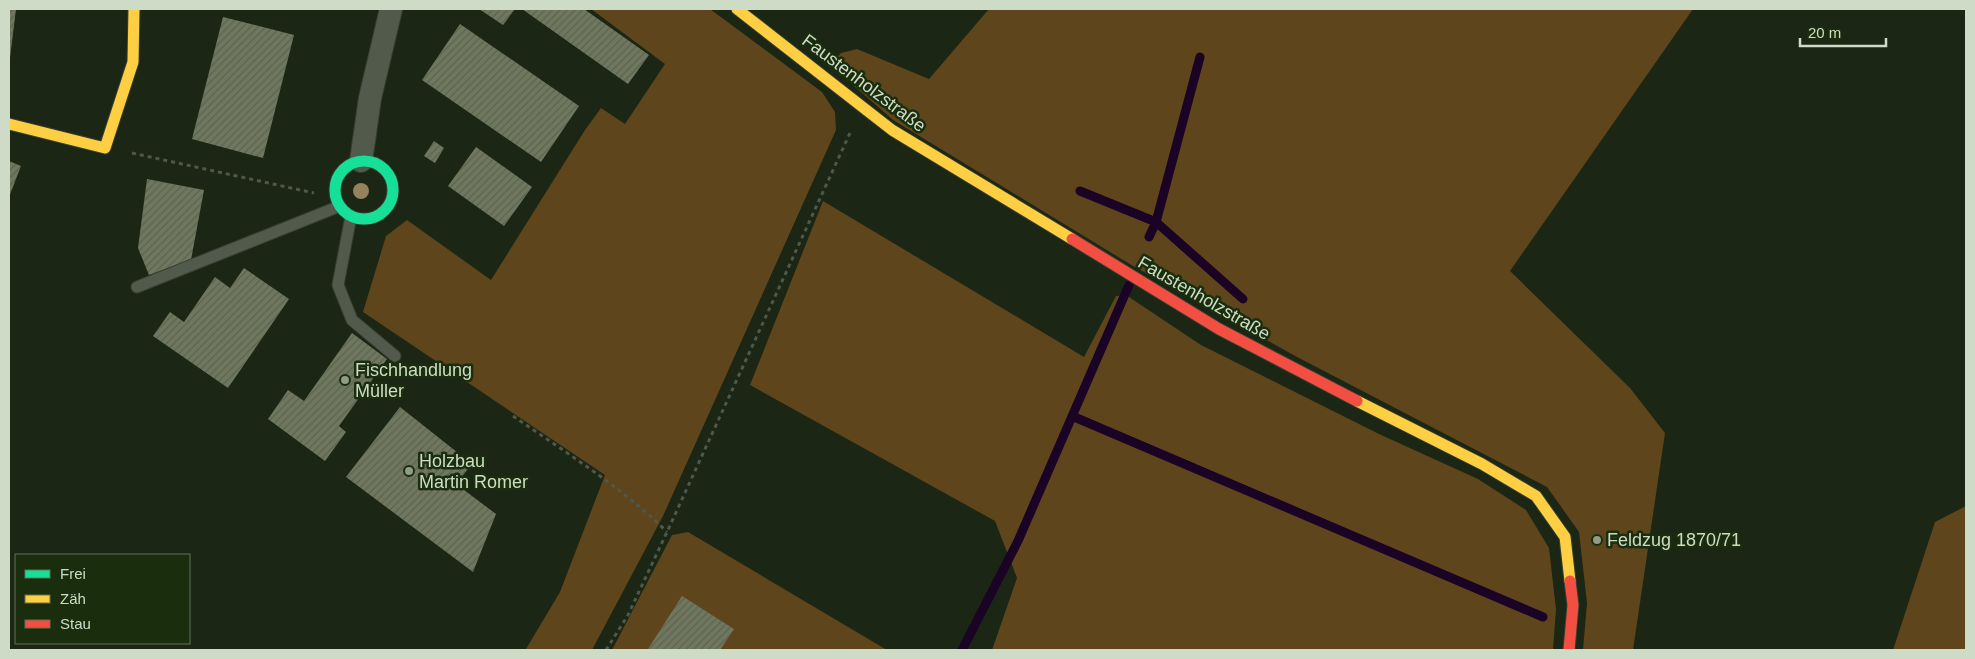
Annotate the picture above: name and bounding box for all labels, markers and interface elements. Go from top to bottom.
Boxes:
scale bar [1800,15,1886,47]
text: 20 m [1808,24,1841,41]
street label: Faustenholzstraße [798,30,930,136]
street label: Faustenholzstraße [1134,252,1274,344]
place label: Fischhandlung Müller [355,360,472,401]
marker: Fischhandlung Müller [339,374,351,386]
place label: Holzbau Martin Romer [419,451,528,492]
marker: Holzbau Martin Romer [403,465,415,477]
place label: Feldzug 1870/71 [1607,530,1741,550]
marker: Feldzug 1870/71 [1591,534,1603,546]
legend [15,554,190,644]
text: Frei [60,565,86,582]
text: Zäh [60,590,86,607]
text: Stau [60,615,91,632]

